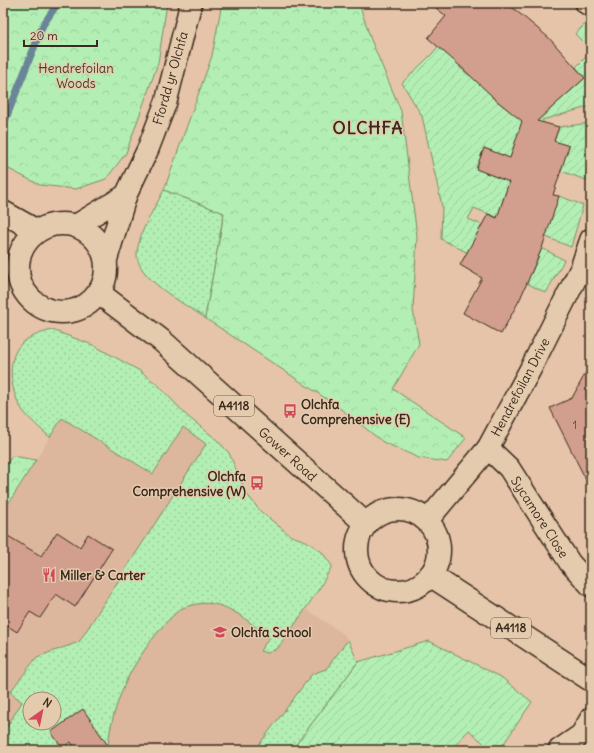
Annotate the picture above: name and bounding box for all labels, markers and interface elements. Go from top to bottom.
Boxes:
scale bar [24,22,97,48]
text: 20 m [30,28,58,43]
street label: Ffordd yr Olchfa [149,29,192,127]
park label: Hendrefoilan Woods [38,60,114,92]
district label: OLCHFA [333,117,403,139]
street label: Hendrefoilan Drive [487,335,554,440]
road number: A4118 [214,396,254,416]
place label: Olchfa Comprehensive (E) [301,396,410,428]
bus stop icon: Olchfa Comprehensive (E) [282,403,298,419]
house number: 1 [573,418,577,432]
street label: Gower Road [255,424,321,485]
place label: Olchfa Comprehensive (W) [133,468,247,500]
street label: Sycamore Close [507,473,572,561]
bus stop icon: Olchfa Comprehensive (W) [249,475,265,491]
restaurant icon: Miller & Carter [41,567,57,583]
place label: Miller & Carter [60,567,146,584]
road number: A4118 [491,618,531,638]
school or university icon: Olchfa School [212,624,228,640]
place label: Olchfa School [231,624,312,641]
north arrow [22,691,62,731]
text: N [40,695,54,711]

